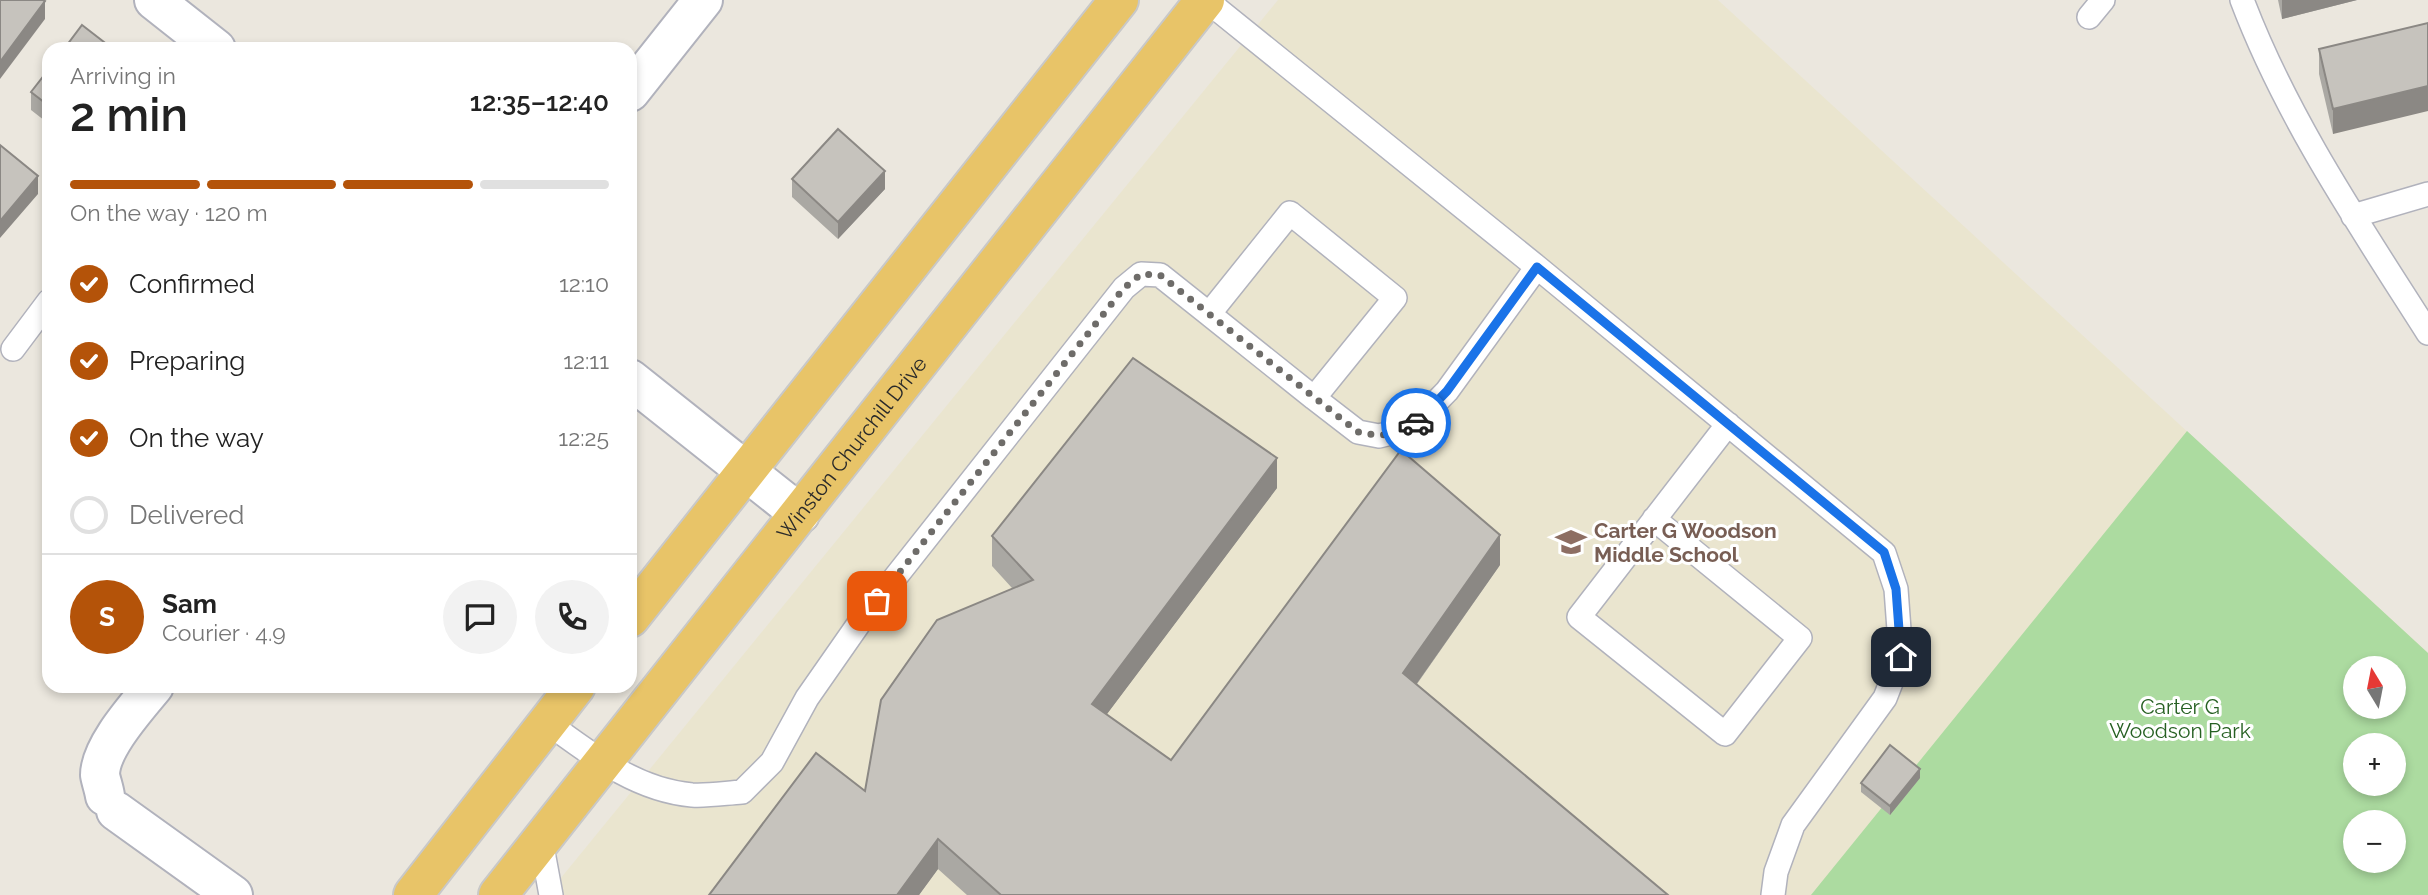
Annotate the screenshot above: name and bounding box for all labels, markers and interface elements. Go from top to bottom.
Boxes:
text: Arriving in [70,62,176,89]
text: 12:35–12:40 [470,87,609,117]
text: 2 min [70,88,188,142]
text: On the way · 120 m [70,199,268,226]
icon: check [70,265,108,303]
text: Confirmed [129,269,255,299]
text: 12:10 [559,270,609,297]
icon: check [70,342,108,380]
text: Preparing [129,346,245,376]
text: 12:11 [563,347,609,374]
street label: Winston Churchill Drive [771,351,931,544]
courier [1381,388,1451,458]
icon: car [1397,404,1435,442]
icon: check [70,419,108,457]
text: On the way [129,423,264,453]
text: 12:25 [558,424,609,451]
text: Delivered [129,500,244,530]
place label: Carter G Woodson Middle School [1594,518,1777,567]
school or university icon: Carter G Woodson Middle School [1554,525,1588,559]
pin [847,571,907,631]
button: chat [443,580,517,654]
button: phone [535,580,609,654]
icon: bag [858,582,896,620]
text: Sam [162,589,217,619]
text: S [99,602,115,632]
text: Courier · 4.9 [162,619,286,646]
pin [1871,627,1931,687]
icon: home [1882,638,1920,676]
north arrow [2343,656,2406,719]
map controls [2343,656,2406,873]
park label: Carter G Woodson Park [2109,694,2251,743]
button: + [2343,733,2406,796]
button: − [2343,810,2406,873]

